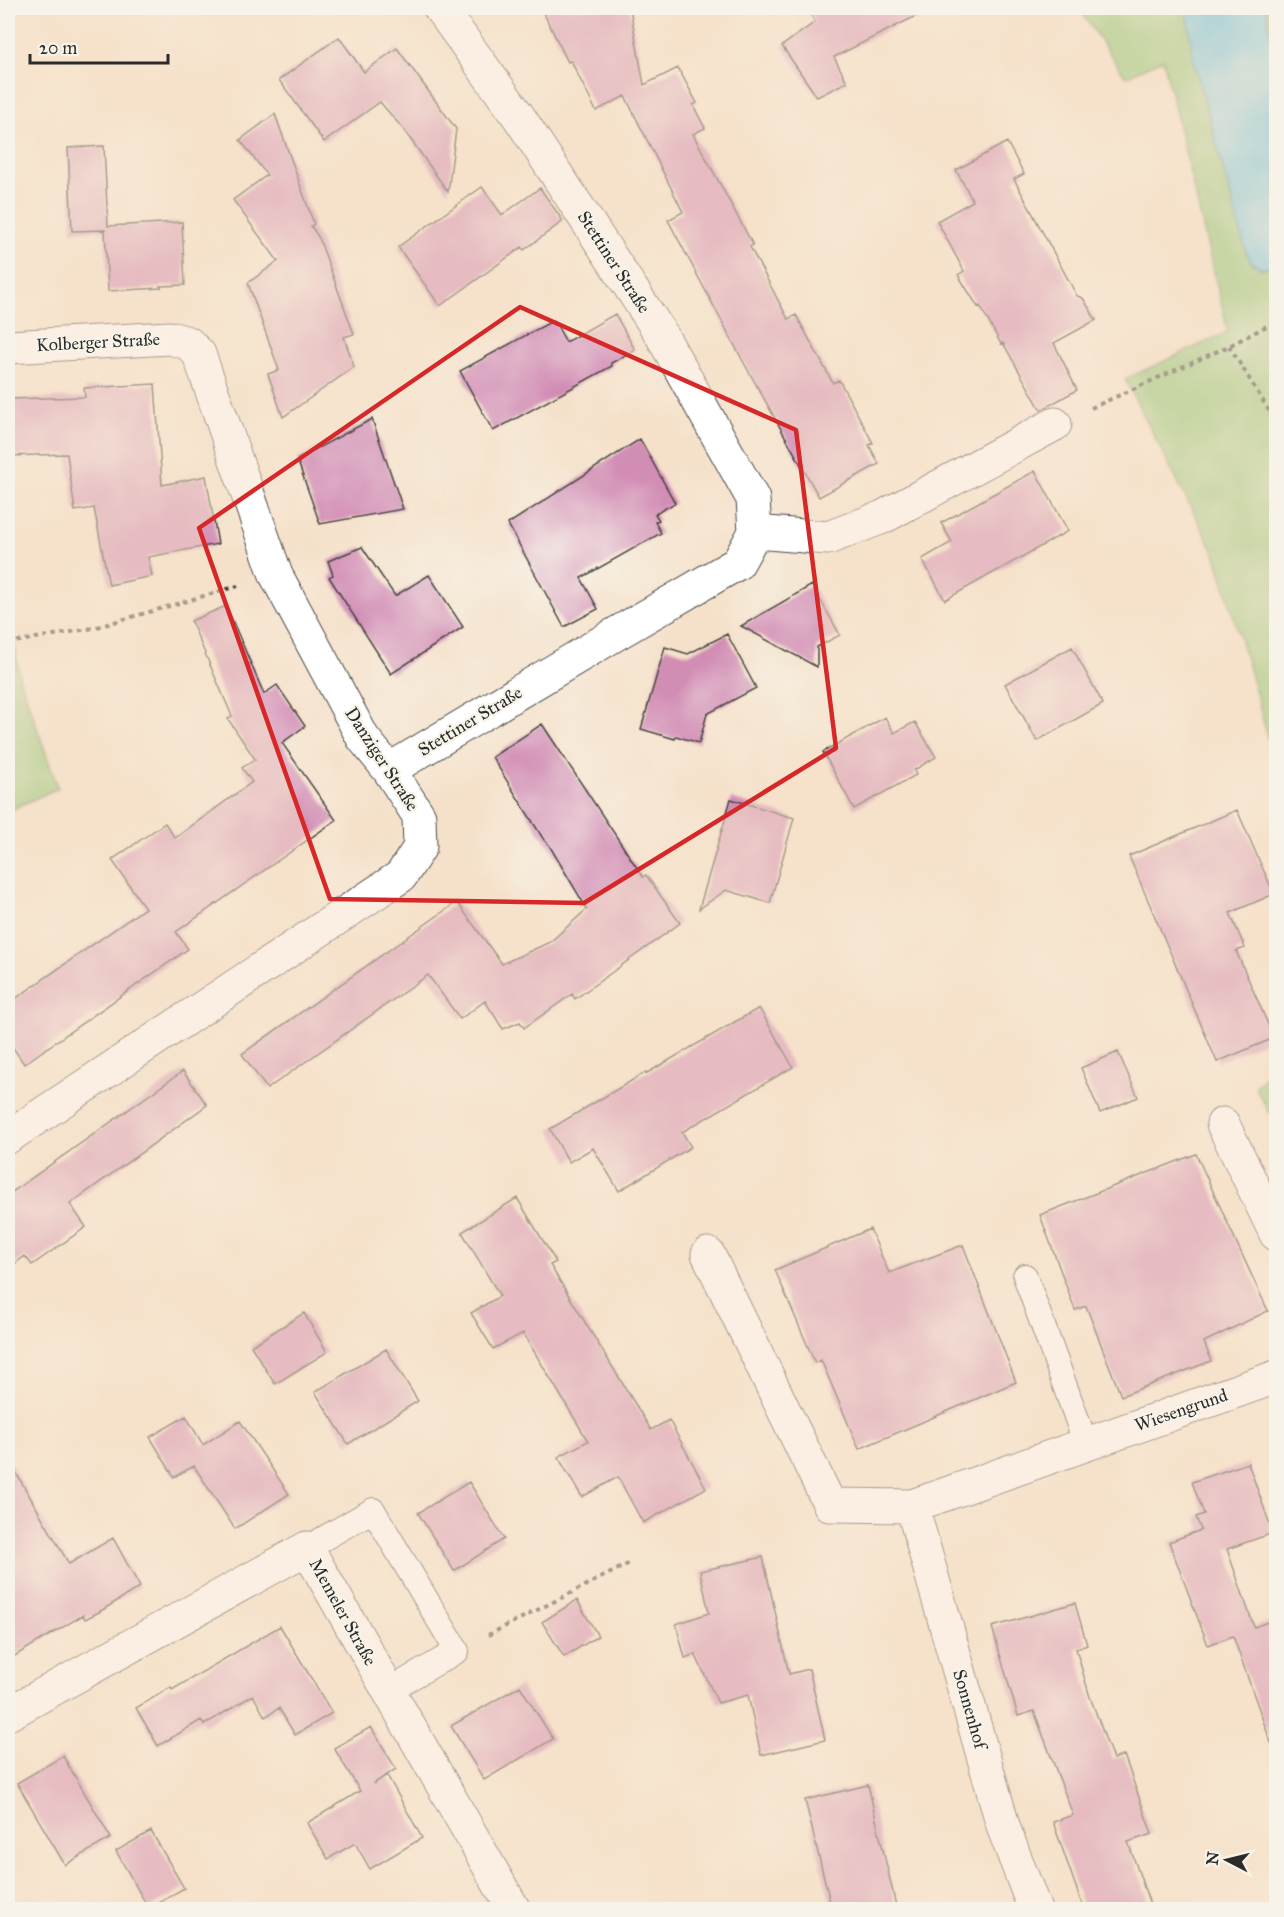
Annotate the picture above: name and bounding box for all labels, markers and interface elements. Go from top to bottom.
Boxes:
scale bar [30,27,168,65]
text: 20 m [39,37,77,59]
street label: Stettiner Straße [573,207,655,317]
street label: Kolberger Straße [36,328,161,357]
street label: Stettiner Straße [414,681,526,761]
street label: Danziger Straße [339,703,424,816]
street label: Wiesengrund [1132,1384,1231,1437]
street label: Memeler Straße [304,1555,382,1669]
street label: Sonnenhof [948,1667,993,1754]
north arrow [1197,1830,1257,1890]
text: N [1202,1850,1223,1866]

